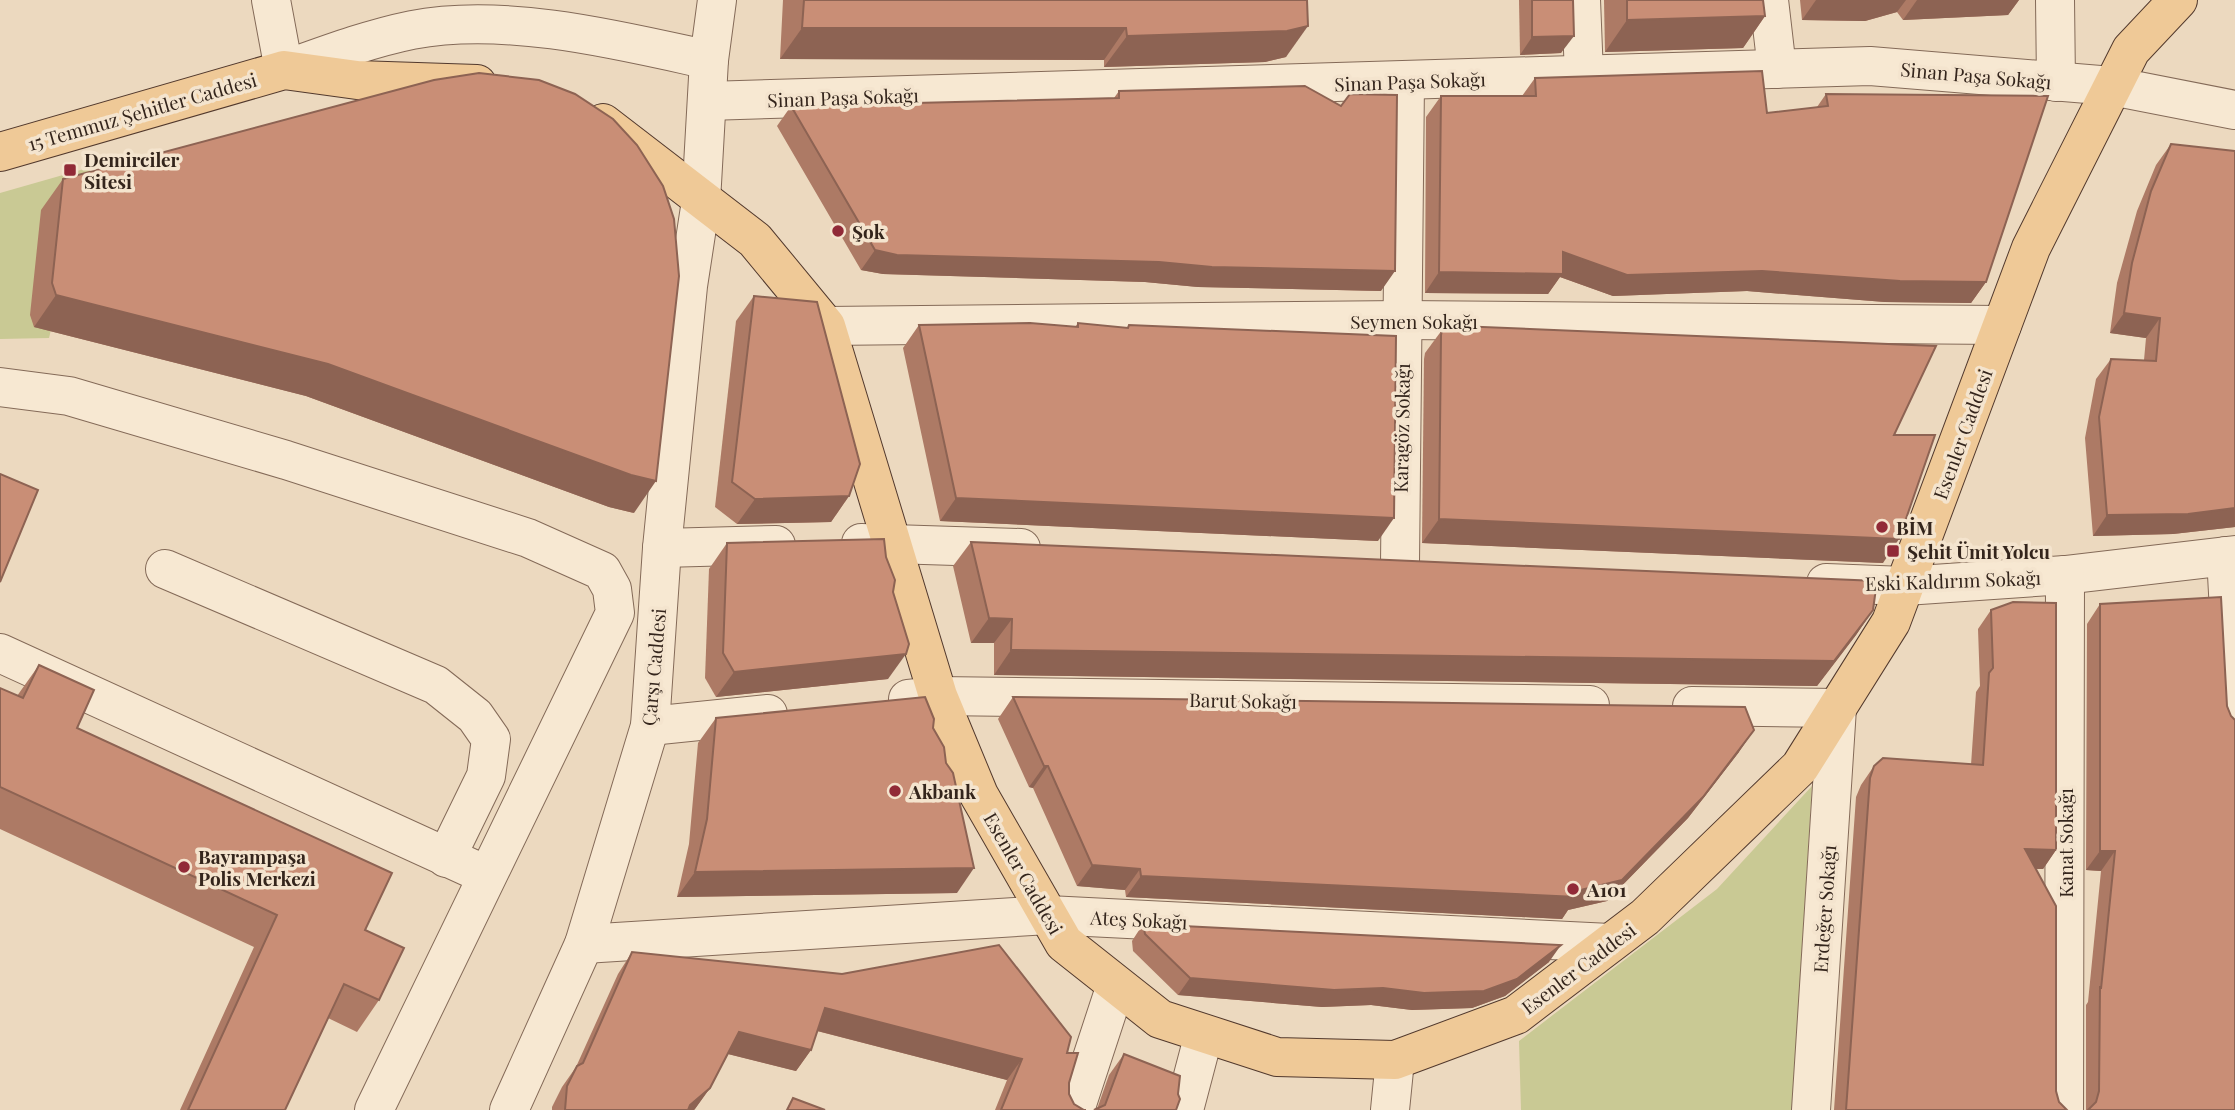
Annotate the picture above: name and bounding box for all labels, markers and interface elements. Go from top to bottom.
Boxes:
street label: Sinan Paşa Sokağı [1899,55,2053,95]
street label: Sinan Paşa Sokağı [1334,65,1487,97]
street label: 15 Temmuz Şehitler Caddesi [24,66,260,156]
street label: Sinan Paşa Sokağı [767,81,920,113]
place label: Demirciler Sitesi [84,146,180,194]
marker: Demirciler Sitesi [62,162,78,178]
place label: Şok [852,218,886,244]
marker: Şok [830,223,846,239]
street label: Seymen Sokağı [1350,308,1478,334]
street label: Karagöz Sokağı [1387,363,1415,493]
street label: Esenler Caddesi [1926,365,1998,503]
place label: BİM [1896,514,1933,540]
marker: BİM [1874,519,1890,535]
place label: Şehit Ümit Yolcu [1907,538,2050,564]
marker: Şehit Ümit Yolcu [1885,543,1901,559]
street label: Eski Kaldırım Sokağı [1865,564,2042,596]
street label: Çarşı Caddesi [635,607,671,727]
street label: Barut Sokağı [1189,686,1298,714]
place label: Akbank [908,778,977,804]
marker: Akbank [887,783,903,799]
street label: Kanat Sokağı [2052,788,2078,898]
street label: Esenler Caddesi [979,807,1070,939]
place label: Bayrampaşa Polis Merkezi [198,843,316,891]
street label: Erdeğer Sokağı [1807,844,1841,974]
marker: Bayrampaşa Polis Merkezi [176,859,192,875]
place label: A101 [1586,876,1626,902]
marker: A101 [1565,881,1581,897]
street label: Ateş Sokağı [1089,903,1189,935]
street label: Esenler Caddesi [1515,916,1641,1020]

